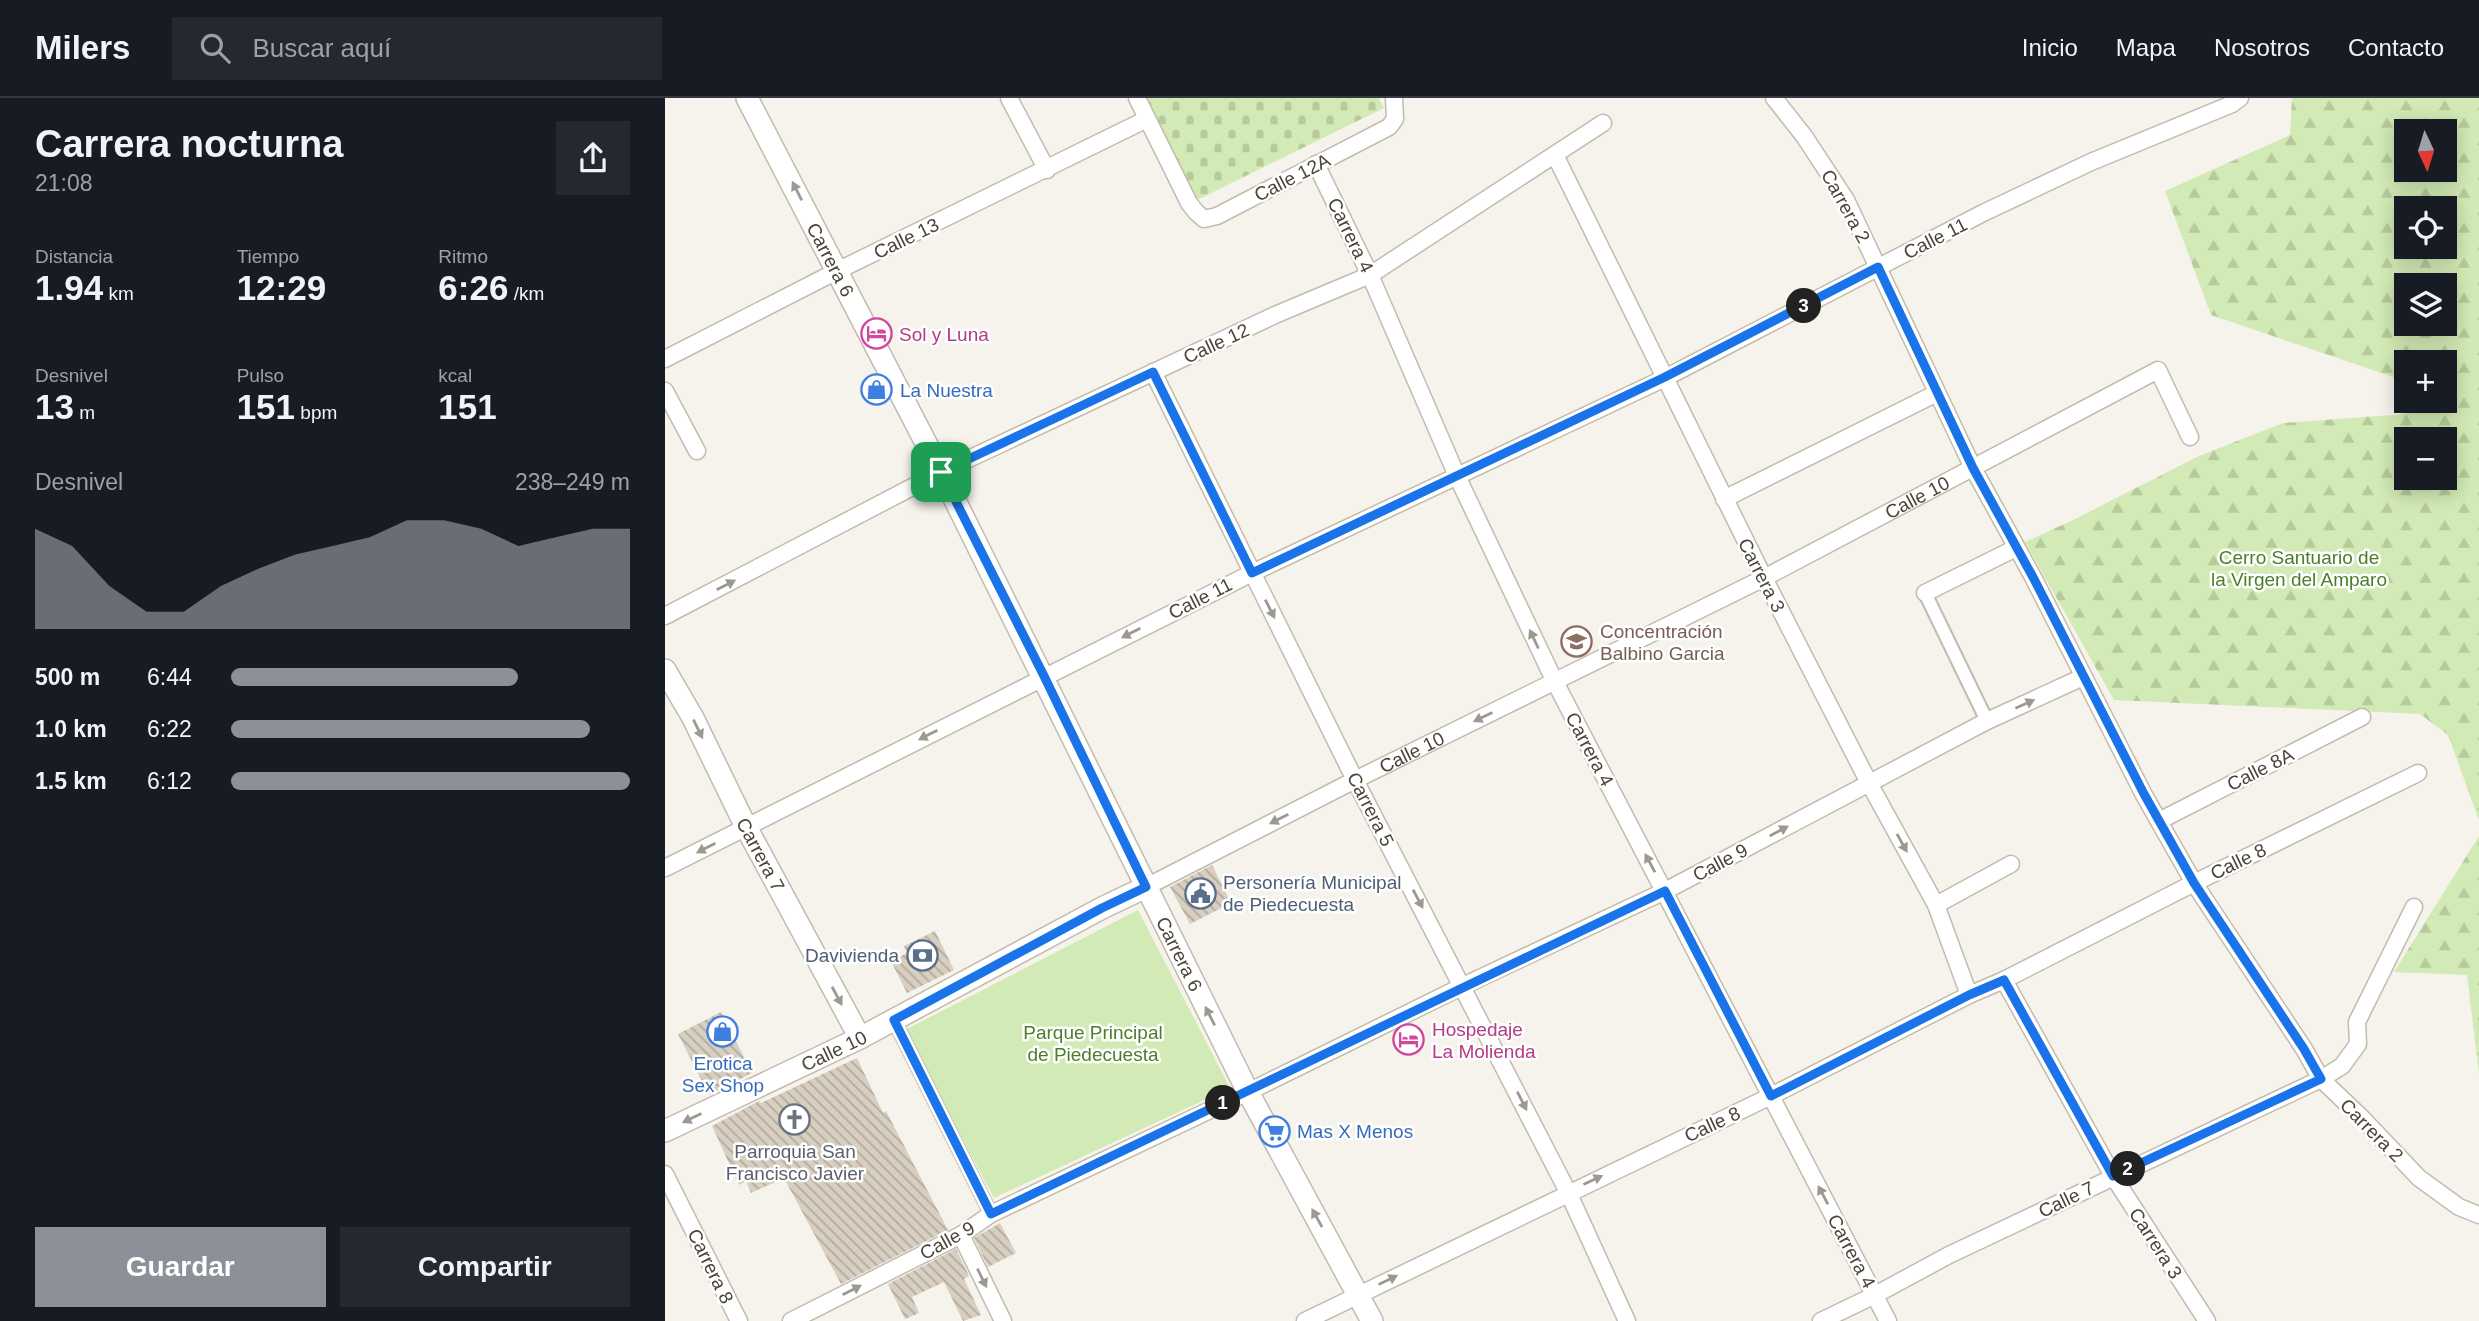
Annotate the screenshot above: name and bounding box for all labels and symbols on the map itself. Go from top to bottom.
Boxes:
north arrow [2394,119,2457,182]
street label: Calle 12A [1251,149,1334,206]
street label: Carrera 2 [1817,166,1874,246]
one-way arrow [791,181,802,201]
street label: Carrera 4 [1324,195,1378,276]
street label: Calle 13 [870,214,942,263]
street label: Calle 11 [1900,214,1970,263]
street label: Carrera 6 [803,219,858,300]
pin: 3 [1787,288,1821,324]
hotel icon: Sol y Luna [859,317,893,351]
street label: Calle 12 [1180,319,1252,368]
place label: Sol y Luna [899,324,989,345]
shop icon: La Nuestra [860,373,894,407]
place label: La Nuestra [900,380,993,401]
pin [911,442,971,502]
street label: Calle 10 [1881,472,1953,523]
street label: Carrera 3 [1734,535,1789,616]
park label: Cerro Santuario de la Virgen del Amparo [2211,547,2387,590]
street label: Calle 11 [1165,574,1235,623]
one-way arrow [716,579,736,590]
one-way arrow [1264,599,1275,619]
place label: Concentración Balbino Garcia [1600,621,1725,664]
school or university icon: Concentración Balbino Garcia [1560,625,1594,659]
one-way arrow [1121,627,1141,638]
one-way arrow [1529,629,1540,649]
one-way arrow [2015,698,2035,710]
street label: Carrera 4 [1561,709,1618,790]
one-way arrow [1473,712,1493,723]
one-way arrow [693,719,704,739]
street label: Calle 10 [1376,728,1448,777]
one-way arrow [918,730,938,741]
street label: Calle 8A [2223,744,2297,795]
street label: Carrera 5 [1343,769,1398,850]
one-way arrow [1269,813,1289,824]
street label: Carrera 7 [732,815,789,895]
one-way arrow [1770,825,1790,837]
one-way arrow [1896,834,1908,853]
street label: Calle 9 [1689,839,1751,886]
street label: Calle 8 [2207,839,2269,884]
one-way arrow [695,841,715,853]
one-way arrow [1644,853,1656,873]
place label: Personería Municipal de Piedecuesta [1223,872,1401,915]
public building icon: Personería Municipal de Piedecuesta [1183,876,1217,910]
one-way arrow [1412,889,1424,909]
street label: Carrera 6 [1152,913,1206,995]
bank icon: Davivienda [905,938,939,972]
place label: Davivienda [805,945,899,966]
one-way arrow [831,987,843,1006]
one-way arrow [1205,1006,1216,1026]
shop icon: Erotica Sex Shop [706,1015,740,1049]
place label: Hospedaje La Molienda [1432,1019,1536,1062]
park label: Parque Principal de Piedecuesta [1023,1022,1163,1065]
hotel icon: Hospedaje La Molienda [1392,1023,1426,1057]
street label: Calle 10 [798,1026,870,1075]
place label: Erotica Sex Shop [682,1053,764,1096]
pin: 1 [1205,1086,1241,1121]
one-way arrow [1516,1091,1528,1111]
street label: Carrera 2 [2336,1095,2407,1166]
street label: Calle 8 [1681,1102,1743,1146]
church icon: Parroquia San Francisco Javier [778,1103,812,1137]
one-way arrow [682,1113,702,1124]
supermarket icon: Mas X Menos [1257,1114,1291,1148]
place label: Mas X Menos [1297,1121,1413,1142]
place label: Parroquia San Francisco Javier [726,1141,865,1184]
pin: 2 [2111,1152,2145,1186]
one-way arrow [1583,1175,1603,1186]
street label: Calle 7 [2035,1177,2097,1222]
one-way arrow [1817,1185,1829,1205]
street label: Carrera 3 [2125,1204,2186,1283]
one-way arrow [1311,1208,1323,1227]
street label: Carrera 4 [1823,1211,1880,1292]
street label: Calle 9 [916,1217,978,1264]
street label: Carrera 8 [684,1226,738,1307]
one-way arrow [976,1268,987,1288]
one-way arrow [1378,1274,1398,1285]
one-way arrow [842,1285,862,1297]

